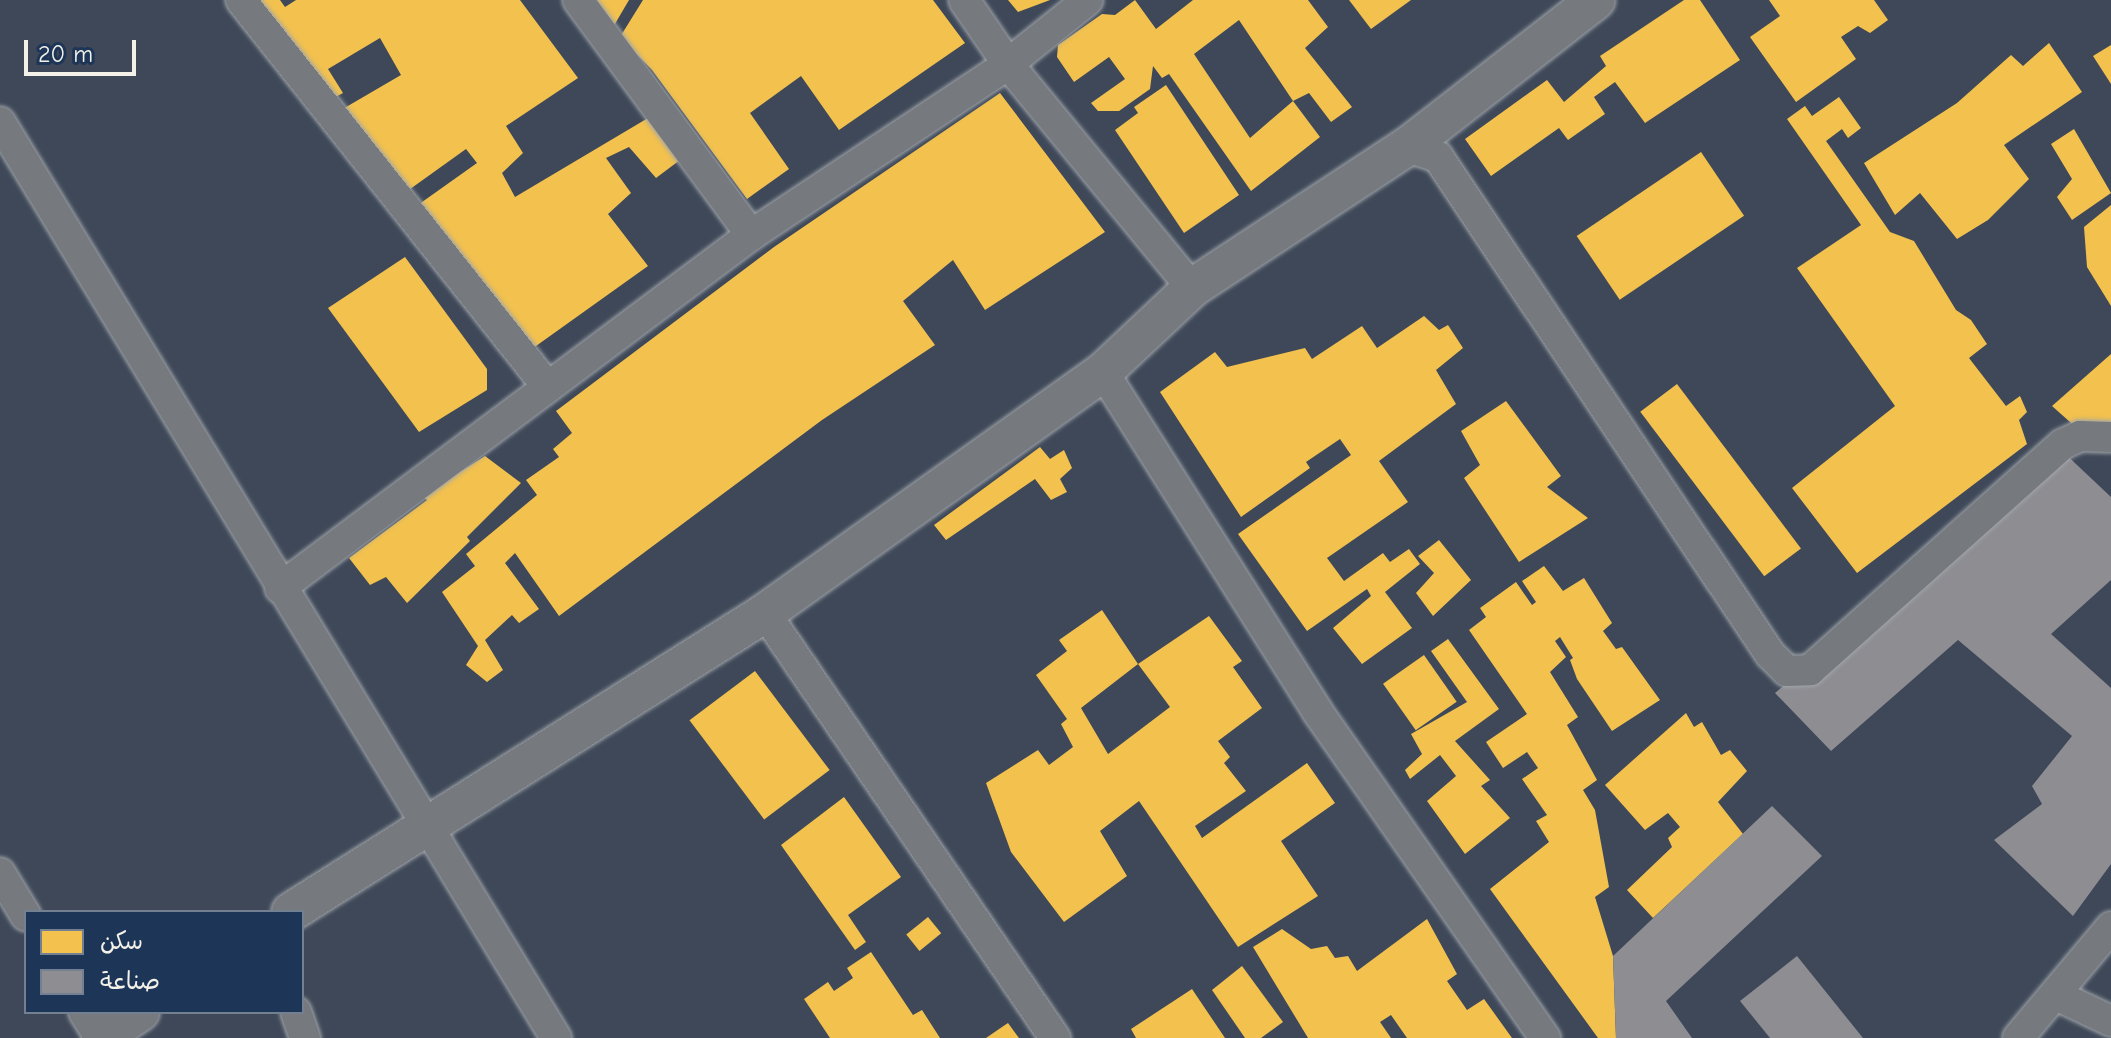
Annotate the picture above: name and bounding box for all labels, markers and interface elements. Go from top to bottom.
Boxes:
scale bar [28,24,140,74]
text: 20 m [38,40,93,68]
legend [24,910,304,1014]
text: سكن [100,927,143,955]
text: صناعة [100,967,160,995]

